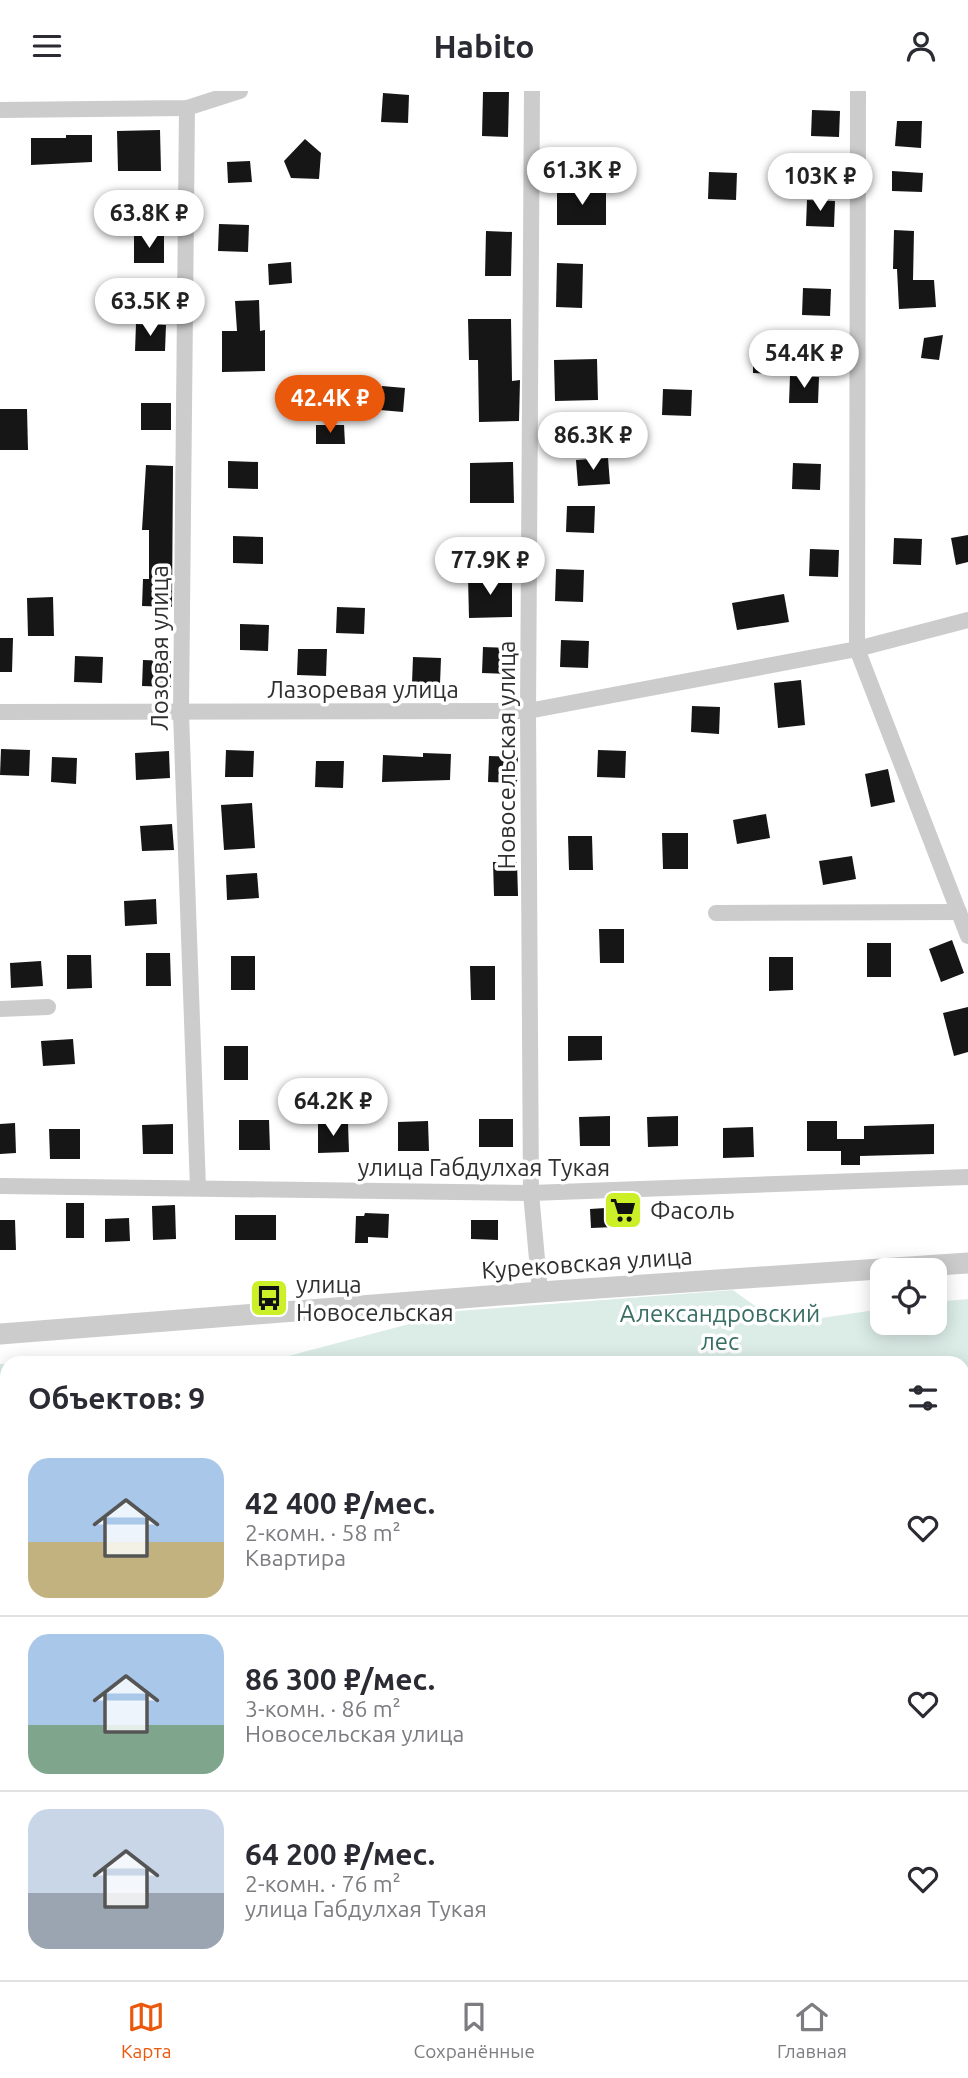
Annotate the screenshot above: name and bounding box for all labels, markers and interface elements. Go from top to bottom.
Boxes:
icon: menu [28,27,66,65]
icon: person [902,27,940,65]
text: Habito [433,28,535,64]
pin: 61.3K ₽ [517,148,647,207]
pin: 103K ₽ [763,153,877,213]
text: 61.3K ₽ [543,157,621,182]
text: 103K ₽ [784,163,856,188]
pin: 63.8K ₽ [84,191,214,250]
text: 63.8K ₽ [110,200,188,225]
pin: 63.5K ₽ [85,279,215,338]
text: 63.5K ₽ [111,288,189,313]
pin: 54.4K ₽ [739,331,869,390]
text: 54.4K ₽ [765,340,843,365]
pin: 42.4K ₽ [265,375,395,435]
text: 42.4K ₽ [291,385,369,410]
pin: 86.3K ₽ [528,413,658,472]
text: 86.3K ₽ [554,422,632,447]
pin: 77.9K ₽ [425,538,555,597]
text: 77.9K ₽ [451,547,529,572]
street label: Лозовая улица [146,565,173,731]
street label: Новосельская улица [493,641,520,869]
street label: Лазоревая улица [267,676,459,703]
pin: 64.2K ₽ [268,1079,398,1138]
text: 64.2K ₽ [294,1088,372,1113]
street label: улица Габдулхая Тукая [358,1154,610,1181]
supermarket icon: Фасоль [602,1189,644,1231]
place label: Фасоль [650,1197,734,1224]
street label: Курековская улица [480,1242,694,1284]
map controls [870,1258,947,1335]
button: locate [870,1258,947,1335]
place label: улица Новосельская [296,1271,454,1326]
bus stop icon: улица Новосельская [248,1277,290,1319]
park label: Александровский лес [620,1300,820,1355]
icon: filters [904,1379,942,1417]
text: Объектов: 9 [28,1381,205,1415]
icon: home [84,1486,168,1570]
text: 42 400 ₽/мес. [245,1486,435,1520]
icon: heart [904,1509,942,1547]
text: 2-комн. · 58 m² [245,1520,401,1545]
text: Квартира [245,1545,346,1570]
icon: home [84,1662,168,1746]
text: 86 300 ₽/мес. [245,1662,435,1696]
icon: heart [904,1685,942,1723]
text: 3-комн. · 86 m² [245,1696,401,1721]
text: Новосельская улица [245,1721,464,1746]
icon: home [84,1837,168,1921]
text: 64 200 ₽/мес. [245,1837,435,1871]
icon: heart [904,1860,942,1898]
text: 2-комн. · 76 m² [245,1871,401,1896]
text: улица Габдулхая Тукая [245,1896,487,1921]
tab: Карта [121,1998,172,2062]
tab: Сохранённые [414,1998,535,2062]
tab: Главная [777,1998,847,2062]

